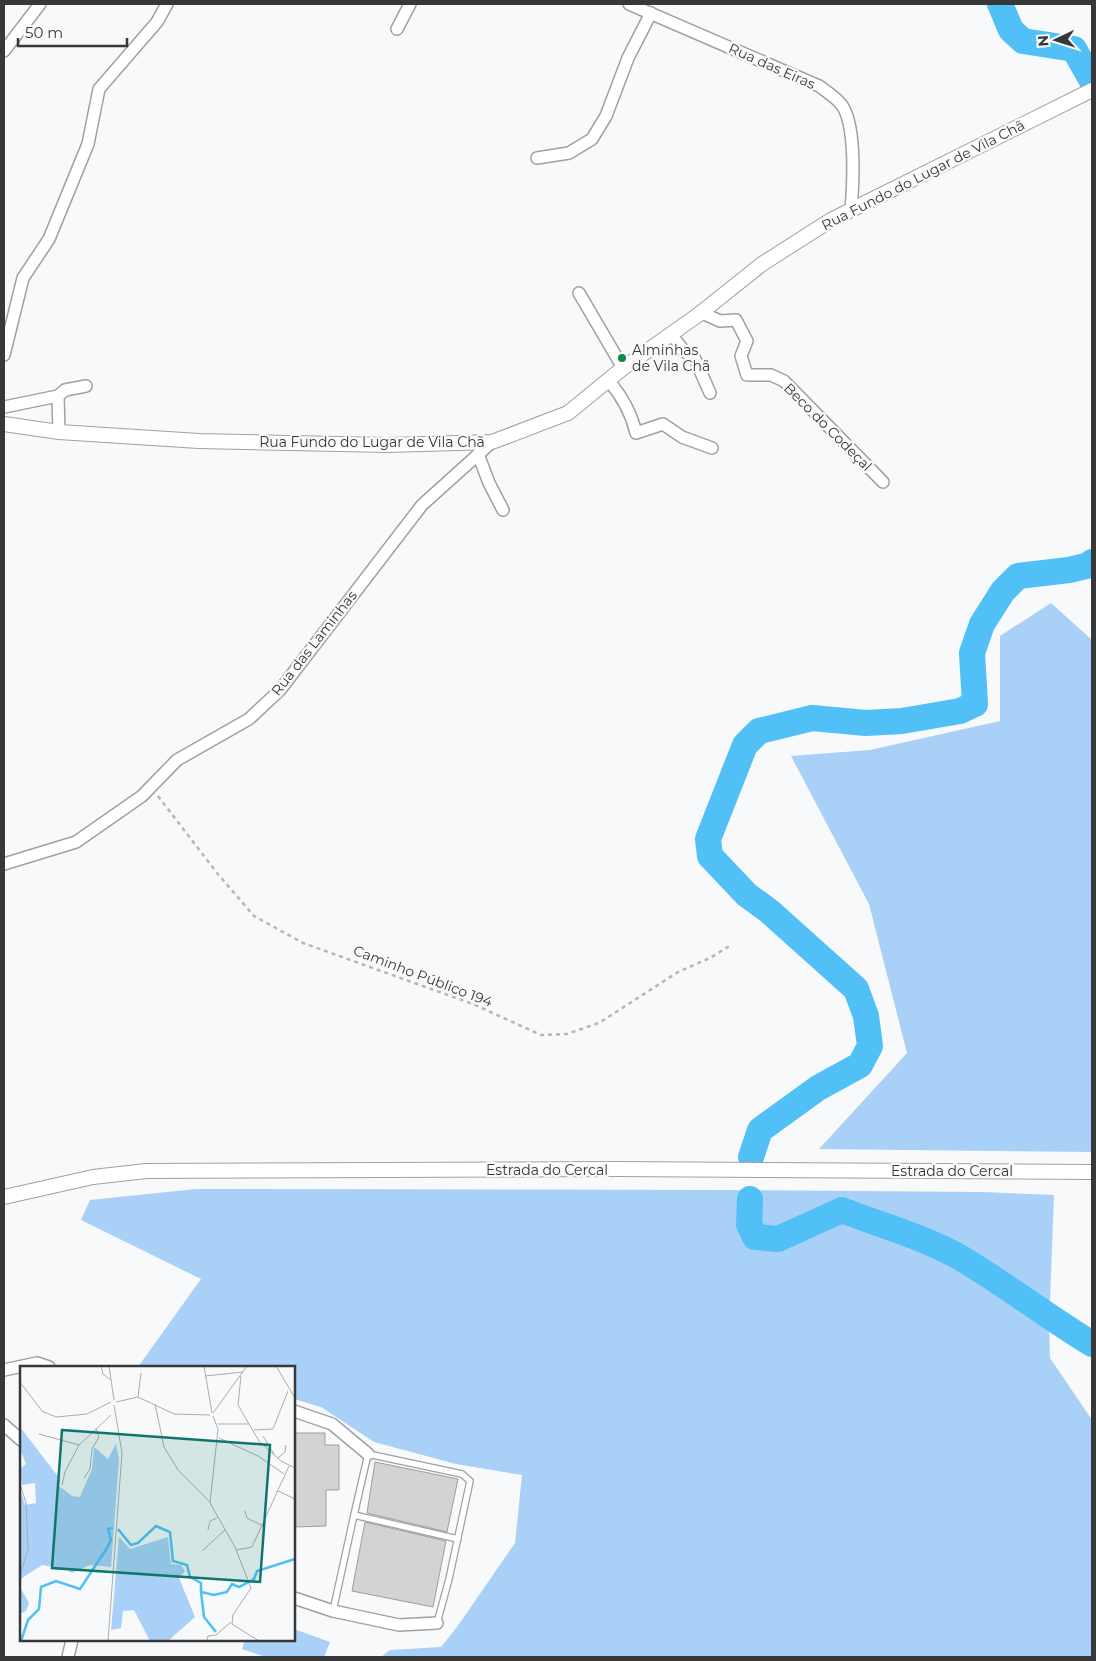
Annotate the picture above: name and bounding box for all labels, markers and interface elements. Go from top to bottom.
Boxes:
scale bar [18,15,126,47]
north arrow [1031,15,1081,65]
text: 50 m [25,23,63,42]
text: N [1034,35,1052,47]
street label: Rua das Eiras [726,39,818,93]
street label: Rua Fundo do Lugar de Vila Chã [818,116,1028,234]
place label: Alminhas de Vila Chã [632,341,710,375]
marker: Alminhas de Vila Chã [616,352,628,364]
street label: Beco do Codeçal [780,379,876,475]
street label: Rua Fundo do Lugar de Vila Chã [259,433,485,451]
street label: Rua das Laminhas [267,587,361,699]
street label: Caminho Público 194 [351,941,496,1011]
street label: Estrada do Cercal [486,1161,608,1179]
street label: Estrada do Cercal [891,1162,1013,1180]
inset map [20,1366,295,1641]

